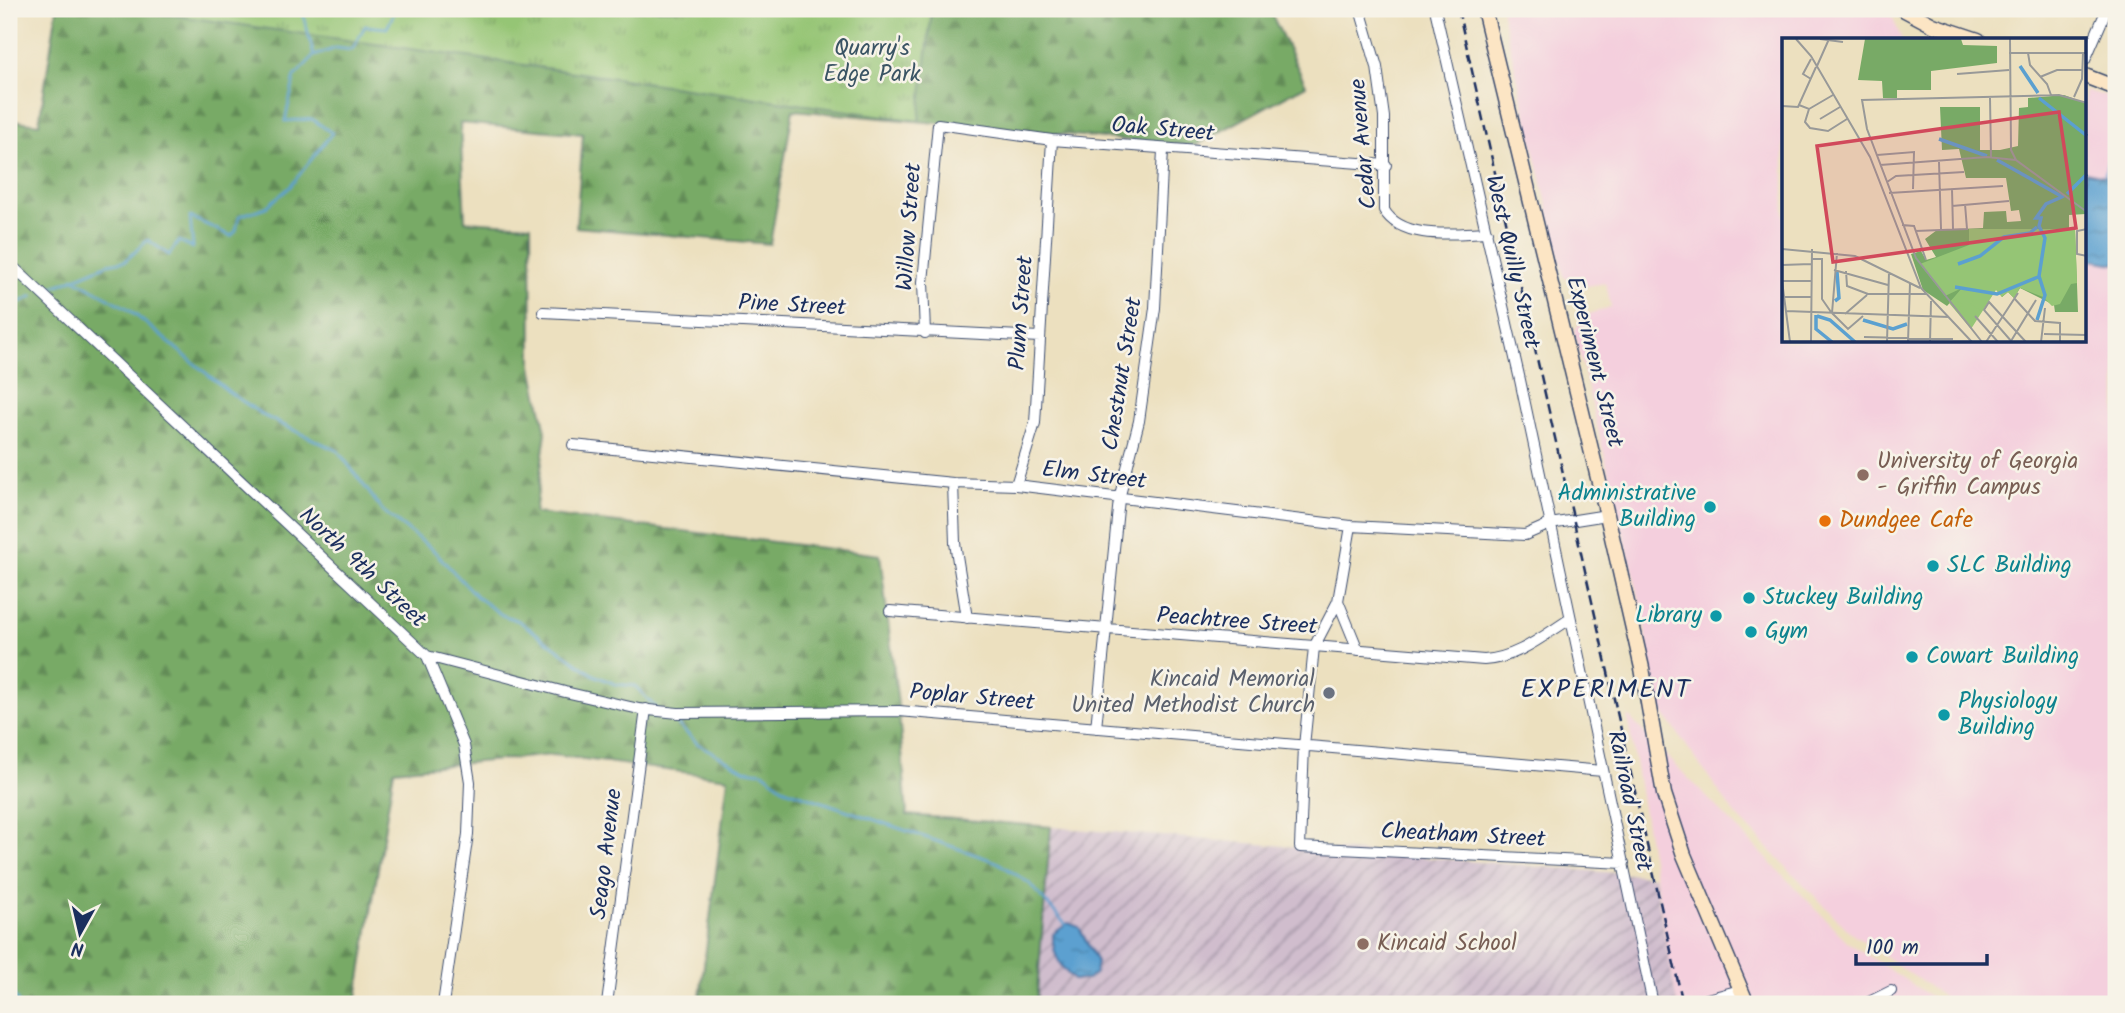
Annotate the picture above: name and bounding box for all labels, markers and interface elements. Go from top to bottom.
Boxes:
park label: Quarry's Edge Park [823,31,921,93]
inset map [1782,38,2086,343]
street label: Cedar Avenue [1340,77,1388,211]
street label: Oak Street [1110,108,1217,153]
street label: Willow Street [888,161,933,292]
street label: West Quilly Street [1475,172,1550,353]
street label: Plum Street [1000,253,1044,372]
street label: Experiment Street [1555,273,1633,452]
street label: Pine Street [737,285,848,327]
street label: Chestnut Street [1093,294,1153,453]
place label: University of Georgia - Griffin Campus [1877,444,2078,506]
street label: Elm Street [1040,452,1149,500]
marker: University of Georgia - Griffin Campus [1855,467,1871,483]
place label: Administrative Building [1557,476,1696,538]
street label: North 9th Street [290,499,435,638]
marker: Administrative Building [1702,499,1718,515]
place label: Dundgee Cafe [1839,503,1973,539]
marker: Dundgee Cafe [1817,513,1833,529]
place label: SLC Building [1947,548,2072,584]
marker: SLC Building [1925,558,1941,574]
place label: Stuckey Building [1763,580,1924,616]
marker: Stuckey Building [1741,590,1757,606]
street label: Peachtree Street [1155,598,1320,646]
place label: Library [1635,598,1702,634]
marker: Library [1708,608,1724,624]
place label: Gym [1765,614,1808,650]
marker: Gym [1743,624,1759,640]
place label: Cowart Building [1926,639,2079,675]
marker: Cowart Building [1904,649,1920,665]
place label: Kincaid Memorial United Methodist Church [1071,662,1315,724]
district label: EXPERIMENT [1520,669,1692,711]
street label: Poplar Street [908,675,1037,721]
place label: Physiology Building [1958,684,2057,746]
marker: Kincaid Memorial United Methodist Church [1321,685,1337,701]
marker: Physiology Building [1936,707,1952,723]
street label: Railroad Street [1597,727,1662,876]
street label: Seago Avenue [581,786,633,922]
street label: Cheatham Street [1380,814,1547,858]
north arrow [46,898,116,968]
scale bar [1856,922,1987,966]
place label: Kincaid School [1377,926,1517,962]
text: N [70,932,86,964]
text: 100 m [1866,932,1919,965]
marker: Kincaid School [1355,936,1371,952]

